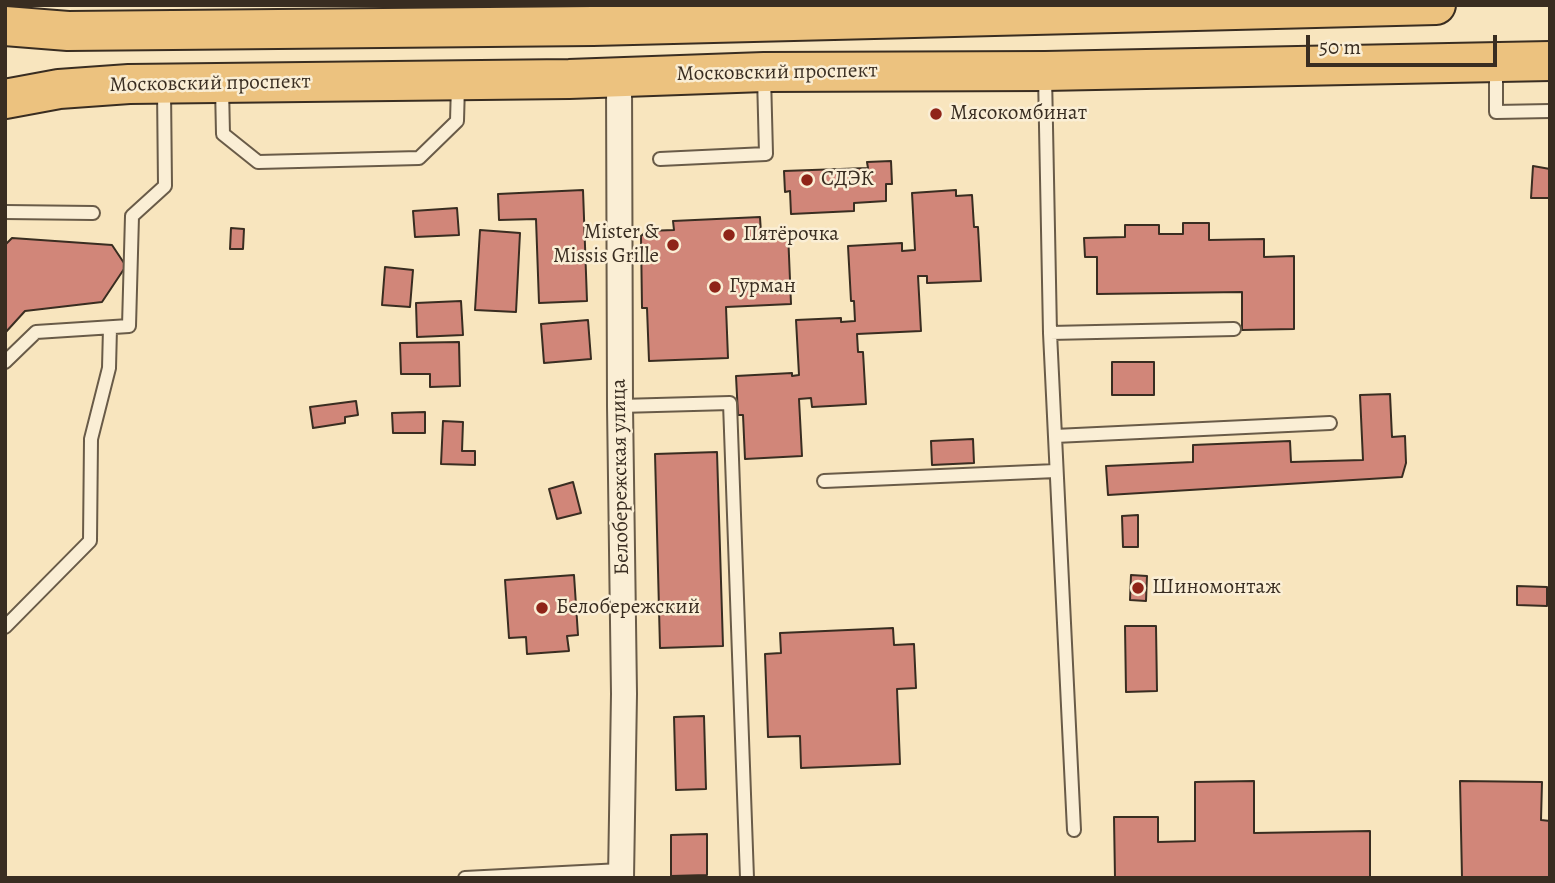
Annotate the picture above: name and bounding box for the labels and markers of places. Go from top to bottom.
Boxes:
place label: Мясокомбинат [950,101,1087,127]
marker: Мясокомбинат [928,106,944,122]
place label: СДЭК [821,167,874,193]
marker: СДЭК [799,172,815,188]
place label: Mister & Missis Grille [553,220,659,270]
place label: Пятёрочка [743,222,839,248]
marker: Пятёрочка [721,227,737,243]
marker: Mister & Missis Grille [665,237,681,253]
place label: Гурман [729,274,796,300]
marker: Гурман [707,279,723,295]
place label: Шиномонтаж [1152,575,1281,601]
marker: Шиномонтаж [1130,580,1146,596]
place label: Белобережский [556,595,700,621]
marker: Белобережский [534,600,550,616]

